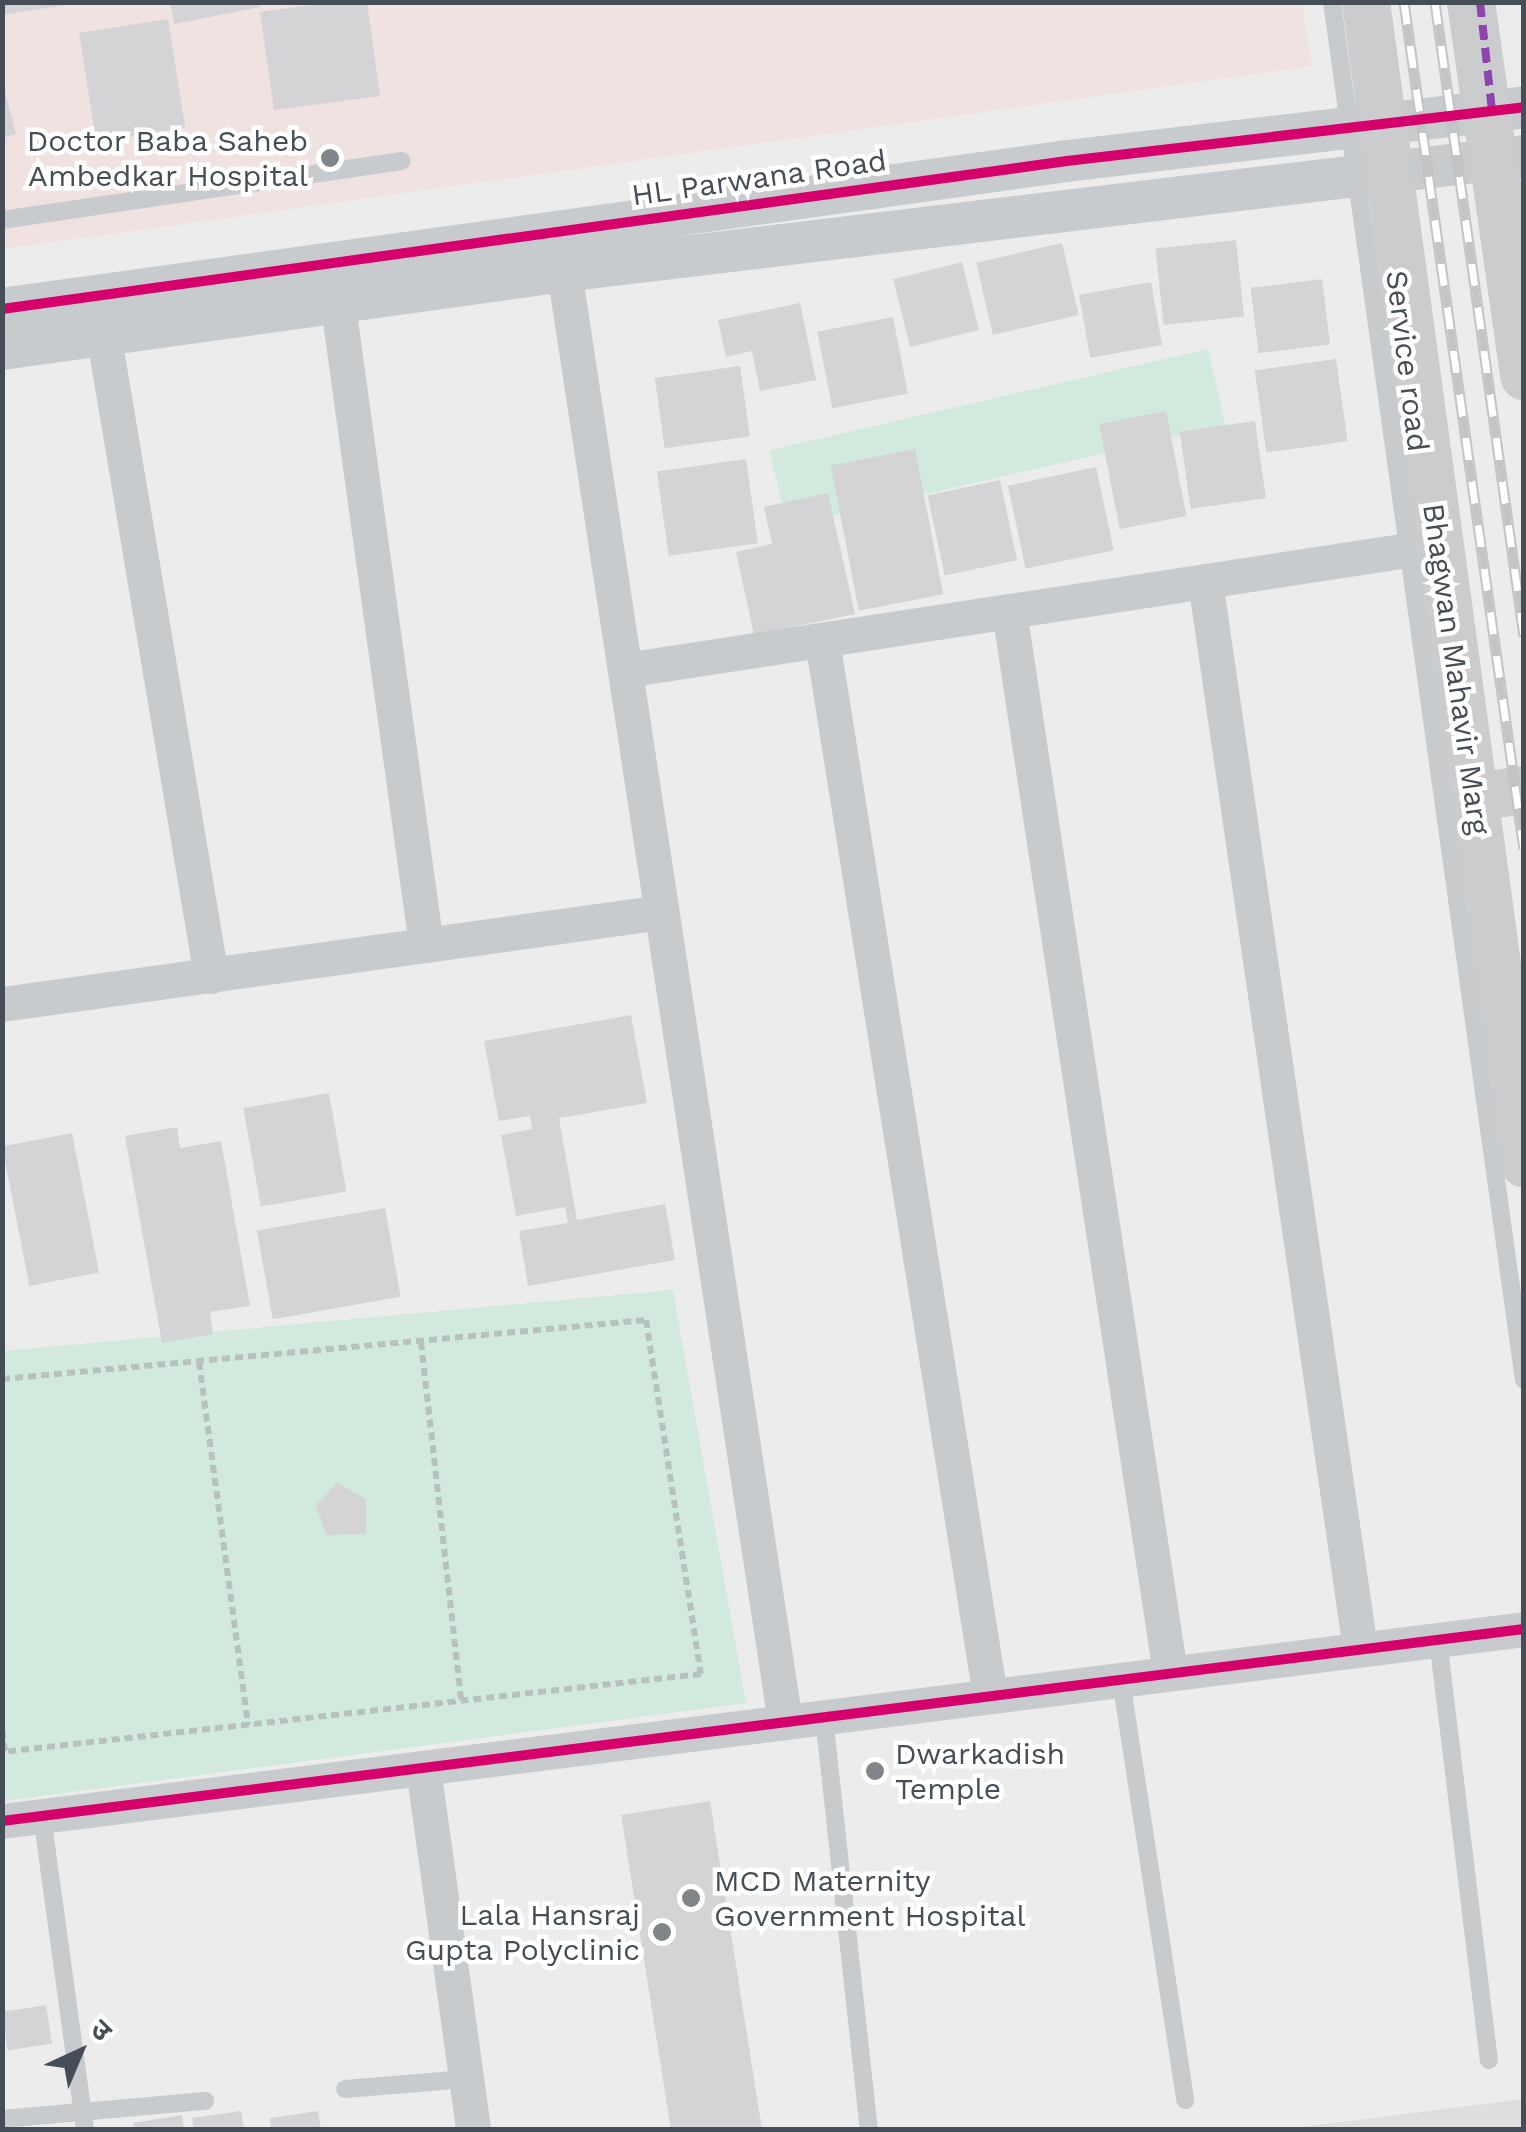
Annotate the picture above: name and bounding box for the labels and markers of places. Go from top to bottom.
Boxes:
place label: Doctor Baba Saheb Ambedkar Hospital [25,123,308,194]
marker: Doctor Baba Saheb Ambedkar Hospital [317,145,343,171]
place label: Dwarkadish Temple [895,1736,1065,1806]
marker: Dwarkadish Temple [864,1760,886,1782]
place label: MCD Maternity Government Hospital [714,1863,1026,1934]
marker: MCD Maternity Government Hospital [678,1885,704,1911]
place label: Lala Hansraj Gupta Polyclinic [404,1897,640,1968]
marker: Lala Hansraj Gupta Polyclinic [649,1919,675,1945]

